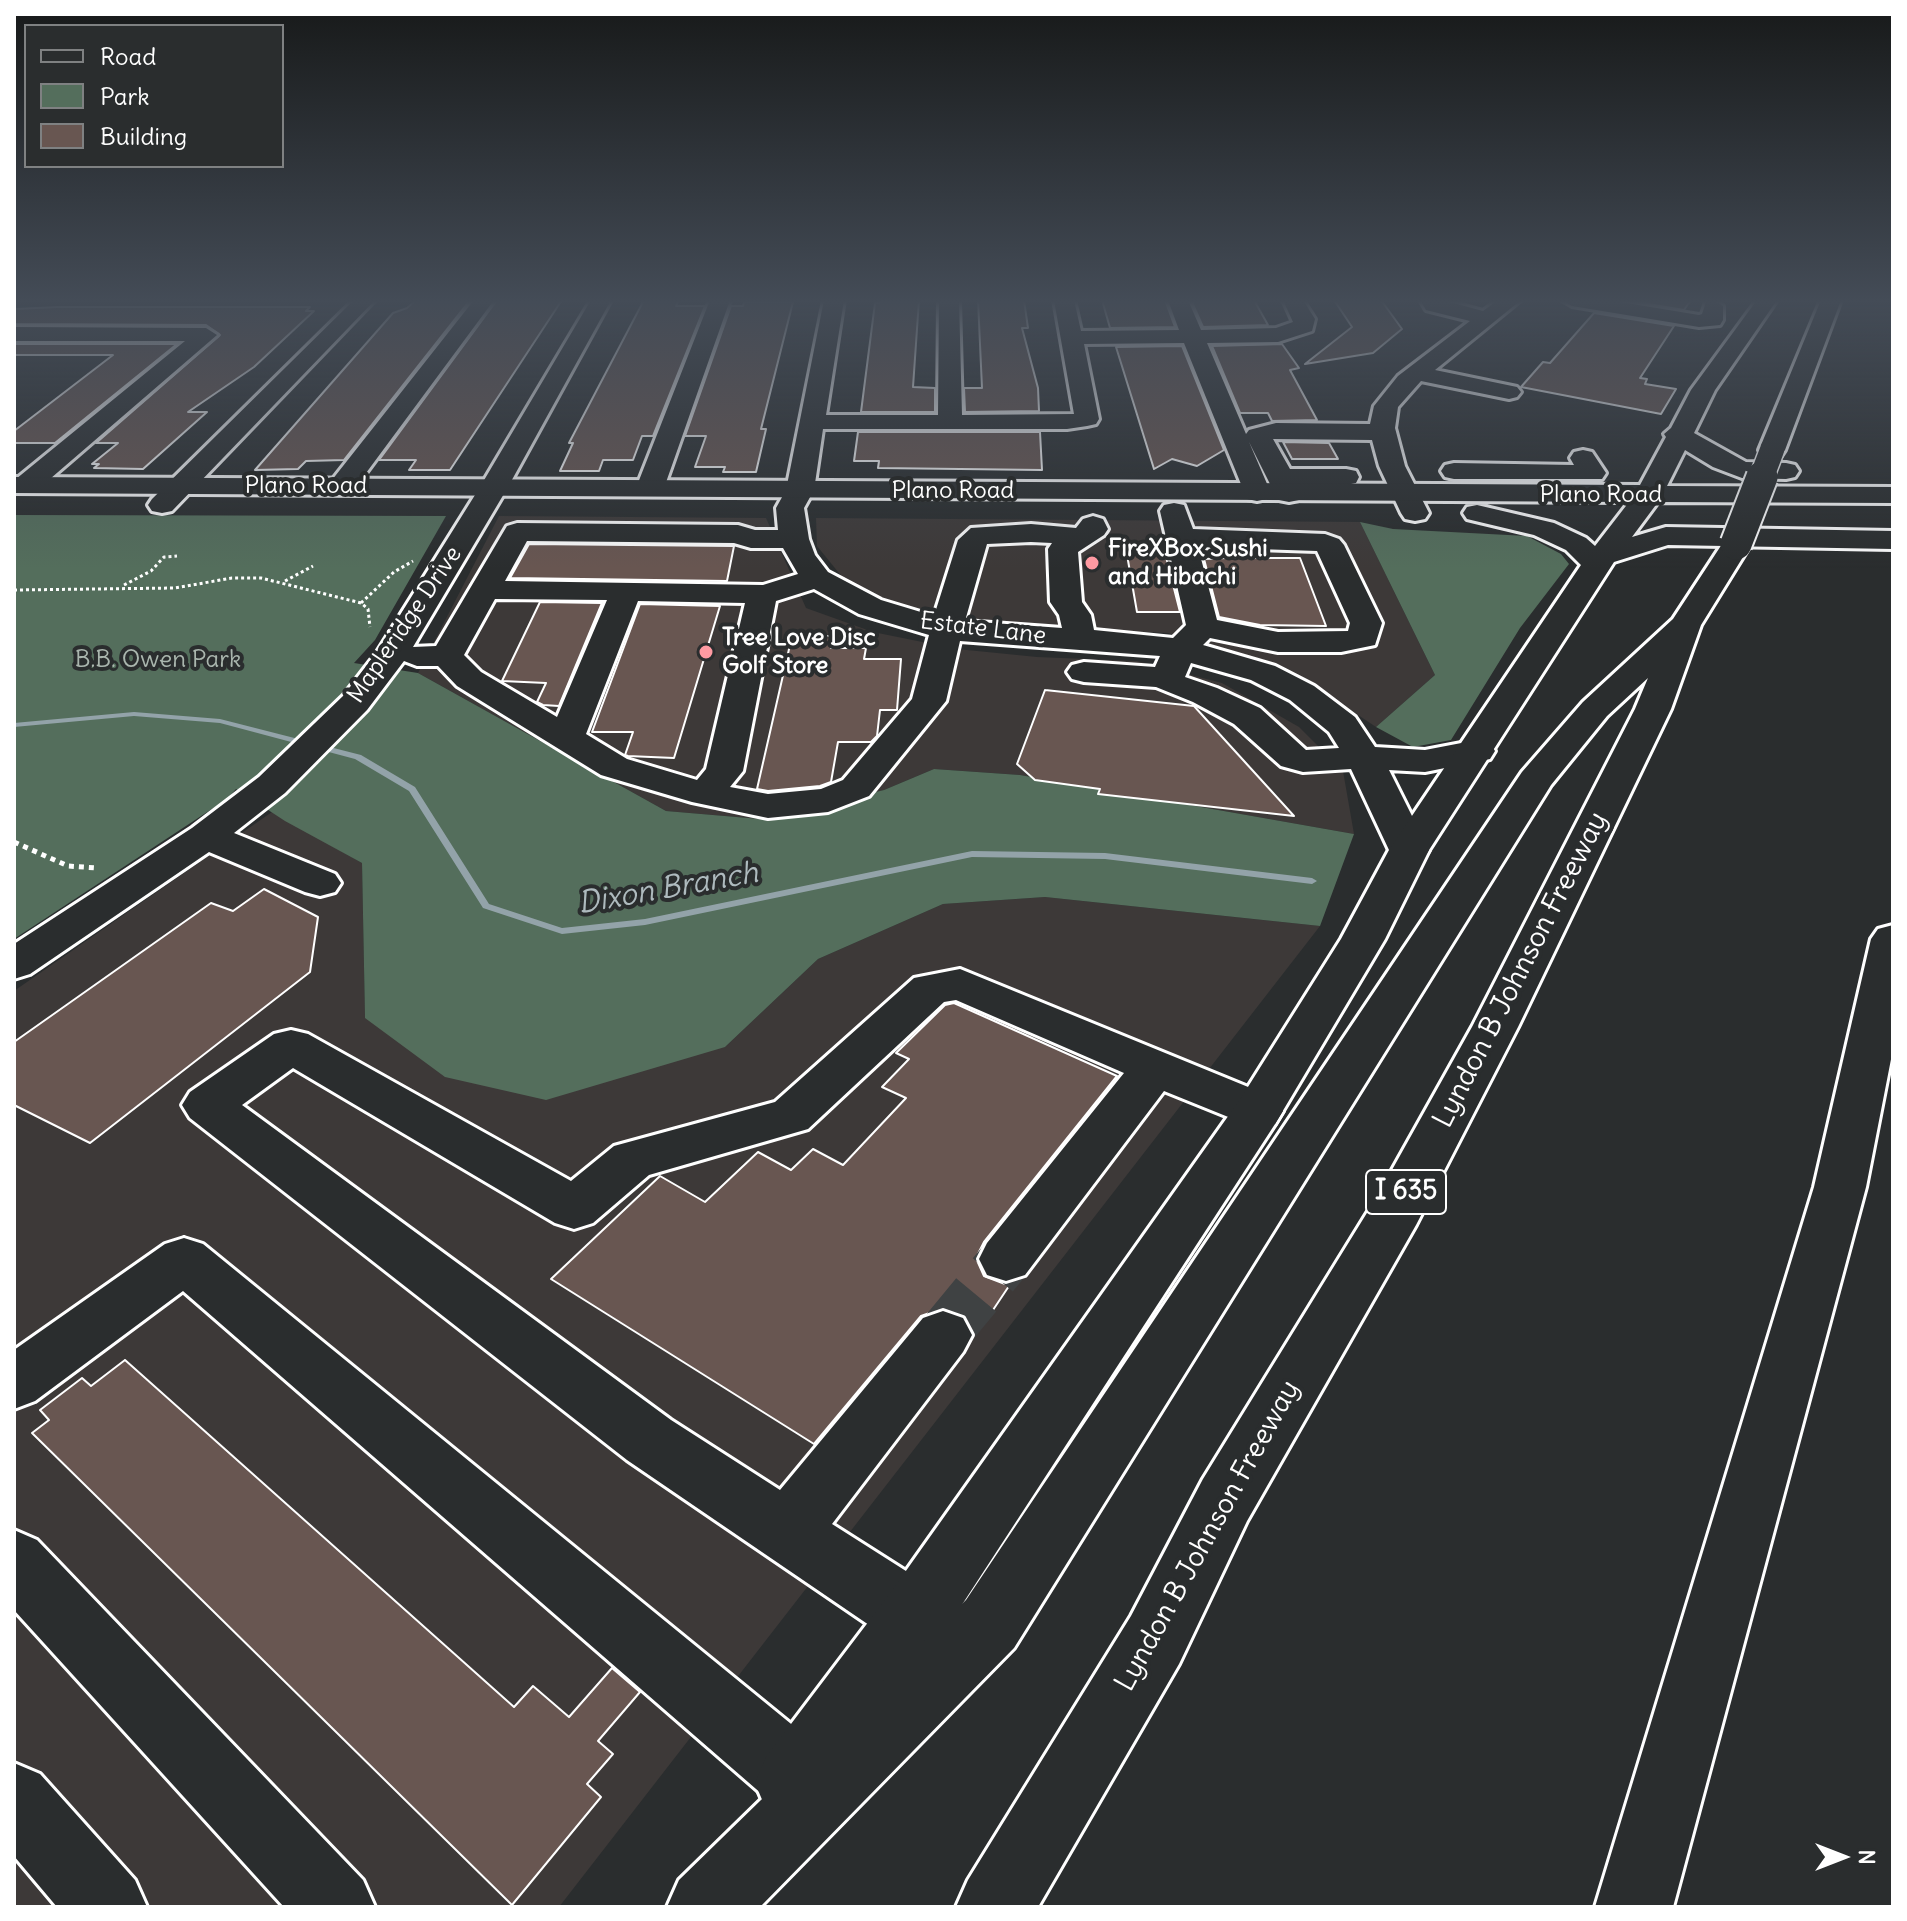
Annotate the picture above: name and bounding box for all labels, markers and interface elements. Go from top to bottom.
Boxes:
legend [24,24,284,168]
text: Road [100,41,156,71]
text: Park [100,81,150,111]
text: Building [100,121,187,151]
street label: Plano Road [245,472,367,500]
street label: Plano Road [892,477,1014,505]
street label: Plano Road [1540,481,1662,509]
place label: FireXBox Sushi and Hibachi [1108,535,1268,591]
street label: Mapleridge Drive [342,541,468,709]
marker: FireXBox Sushi and Hibachi [1083,554,1101,572]
street label: Estate Lane [918,607,1048,651]
place label: Tree Love Disc Golf Store [722,624,876,680]
marker: Tree Love Disc Golf Store [697,643,715,661]
park label: B.B. Owen Park [75,646,241,674]
street label: Lyndon B Johnson Freeway [1427,806,1615,1134]
water label: Dixon Branch [575,855,761,923]
road number: I 635 [1366,1170,1446,1214]
street label: Lyndon B Johnson Freeway [1108,1375,1308,1697]
north arrow [1803,1817,1883,1897]
text: N [1853,1849,1881,1865]

